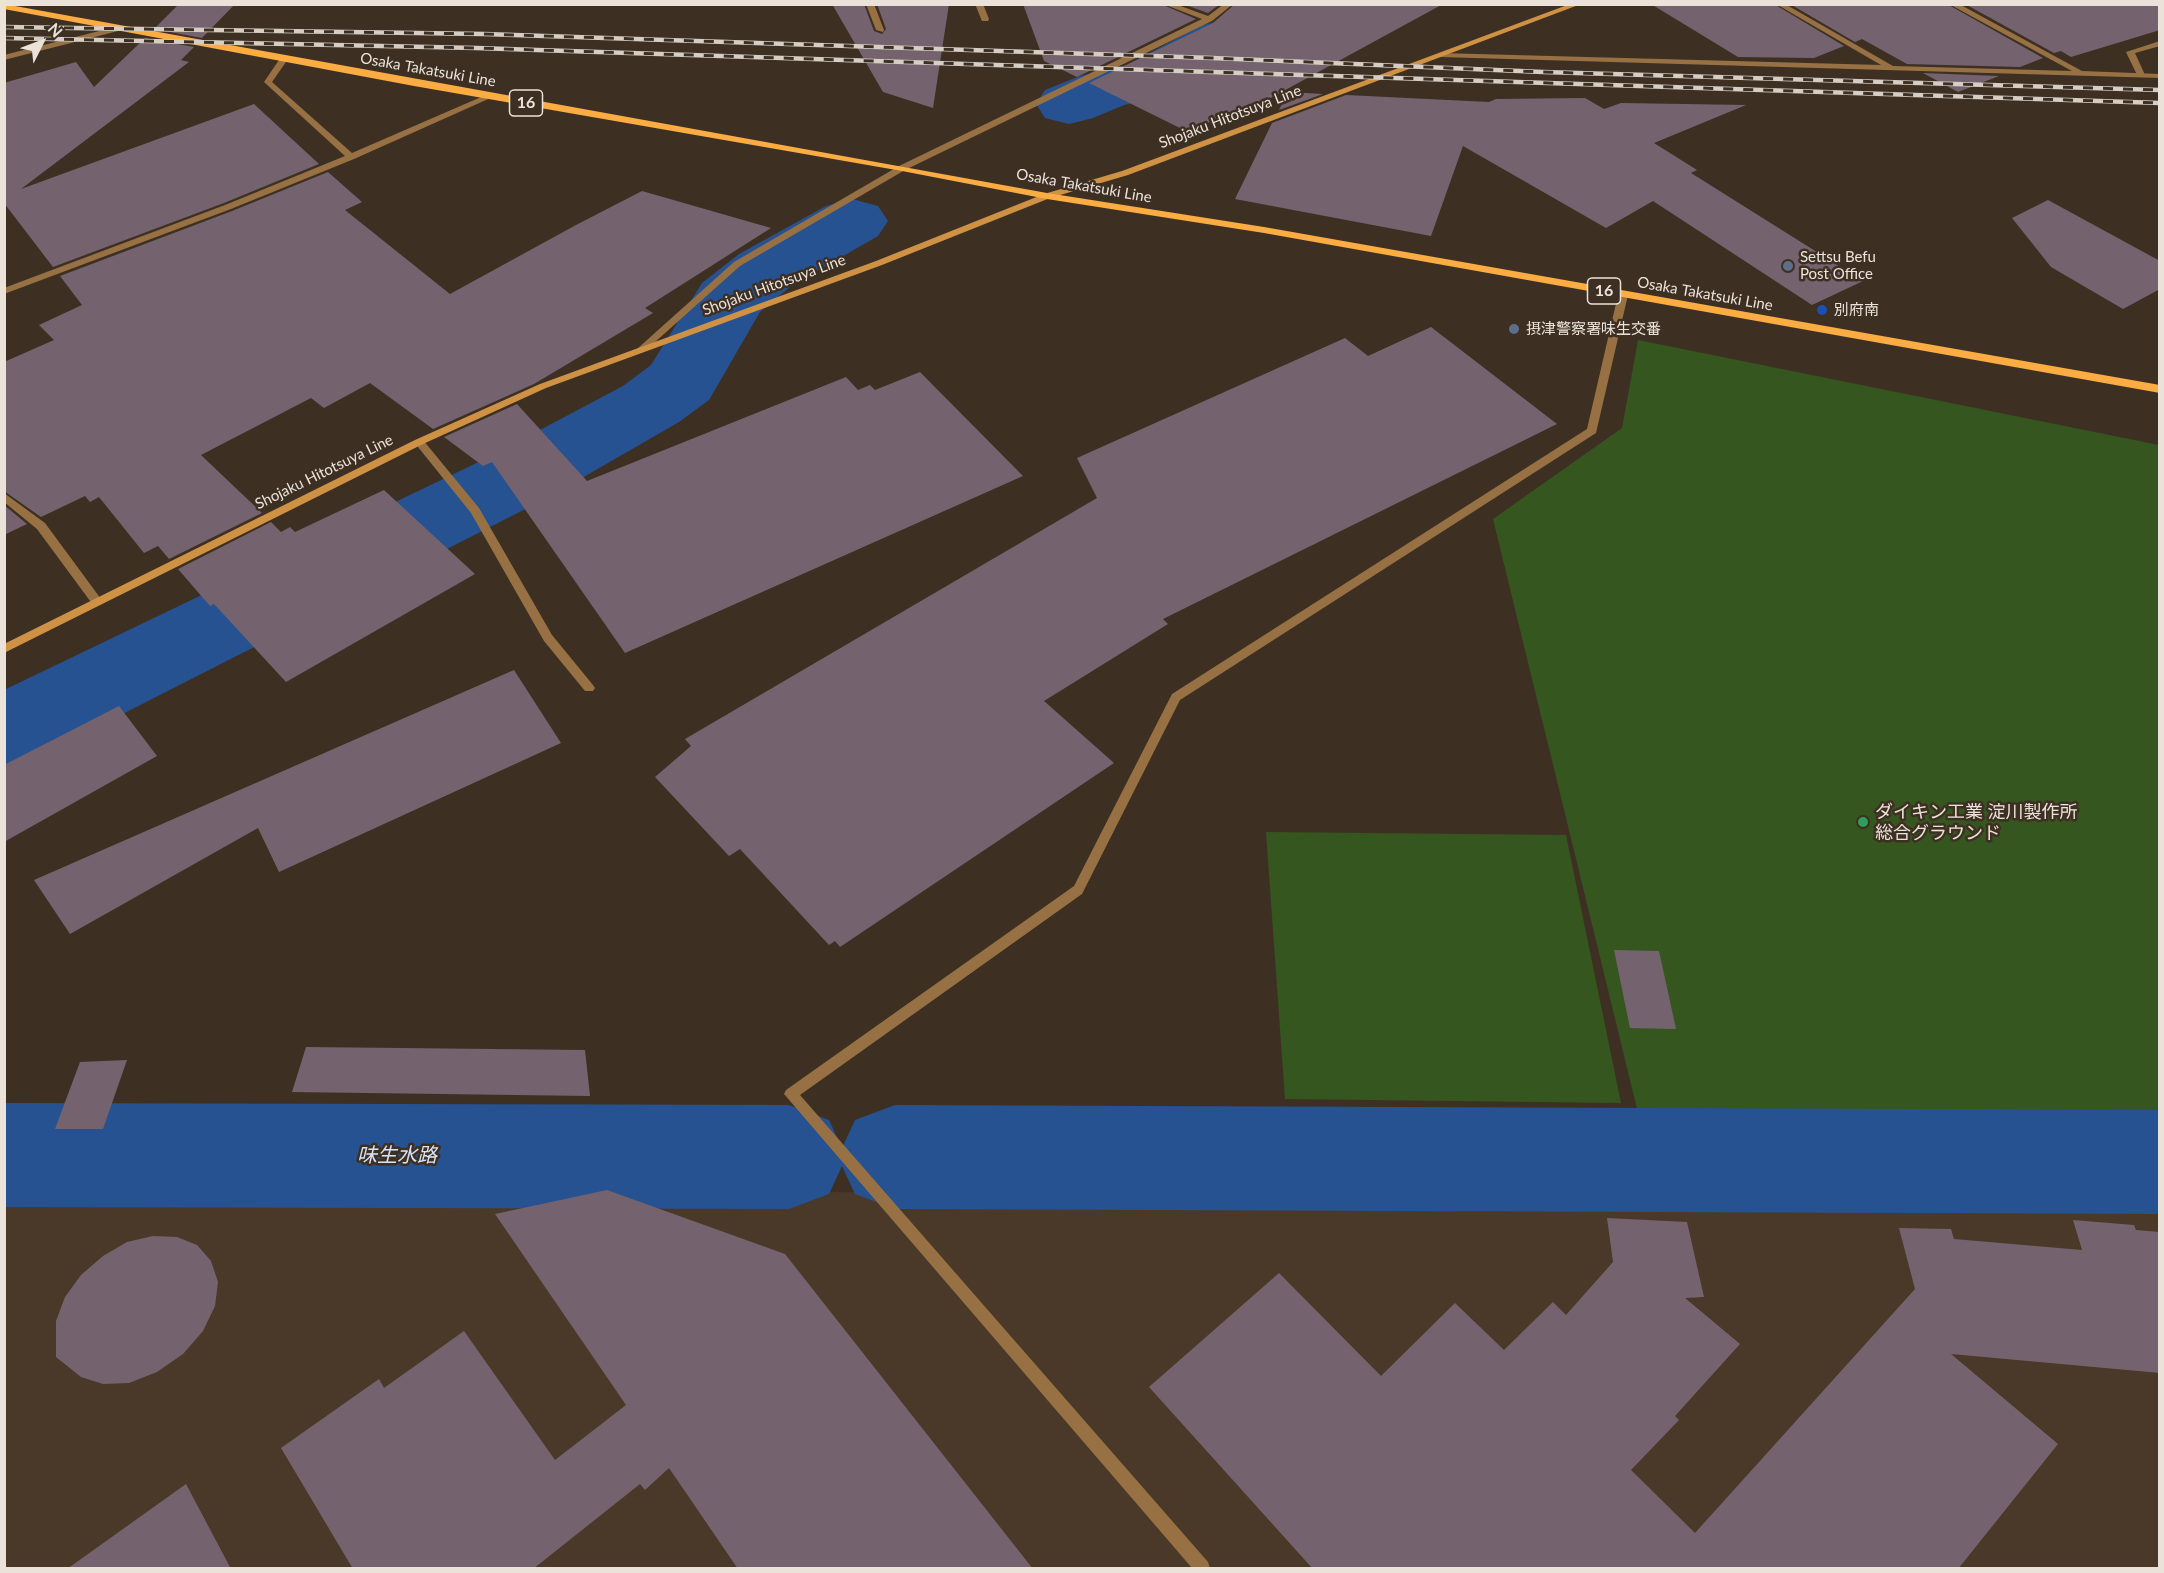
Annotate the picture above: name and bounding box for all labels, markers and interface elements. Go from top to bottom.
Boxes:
north arrow [12,12,72,72]
text: N [45,19,67,41]
street label: Osaka Takatsuki Line [359,49,497,91]
street label: Shojaku Hitotsuya Line [1156,82,1304,152]
road number: 16 [510,90,542,116]
street label: Osaka Takatsuki Line [1015,165,1153,207]
place label: Settsu Befu Post Office [1800,248,1876,283]
street label: Shojaku Hitotsuya Line [700,251,848,319]
marker: Settsu Befu Post Office [1781,259,1795,273]
street label: Osaka Takatsuki Line [1636,273,1774,315]
road number: 16 [1588,278,1620,304]
place label: 別府南 [1834,301,1879,319]
marker: 別府南 [1815,303,1829,317]
place label: 摂津警察署味生交番 [1526,320,1661,338]
marker: 摂津警察署味生交番 [1507,322,1521,336]
street label: Shojaku Hitotsuya Line [252,431,396,513]
place label: ダイキン工業 淀川製作所 総合グラウンド [1875,801,2078,844]
marker: ダイキン工業 淀川製作所 総合グラウンド [1856,815,1870,829]
water label: 味生水路 [357,1144,437,1168]

